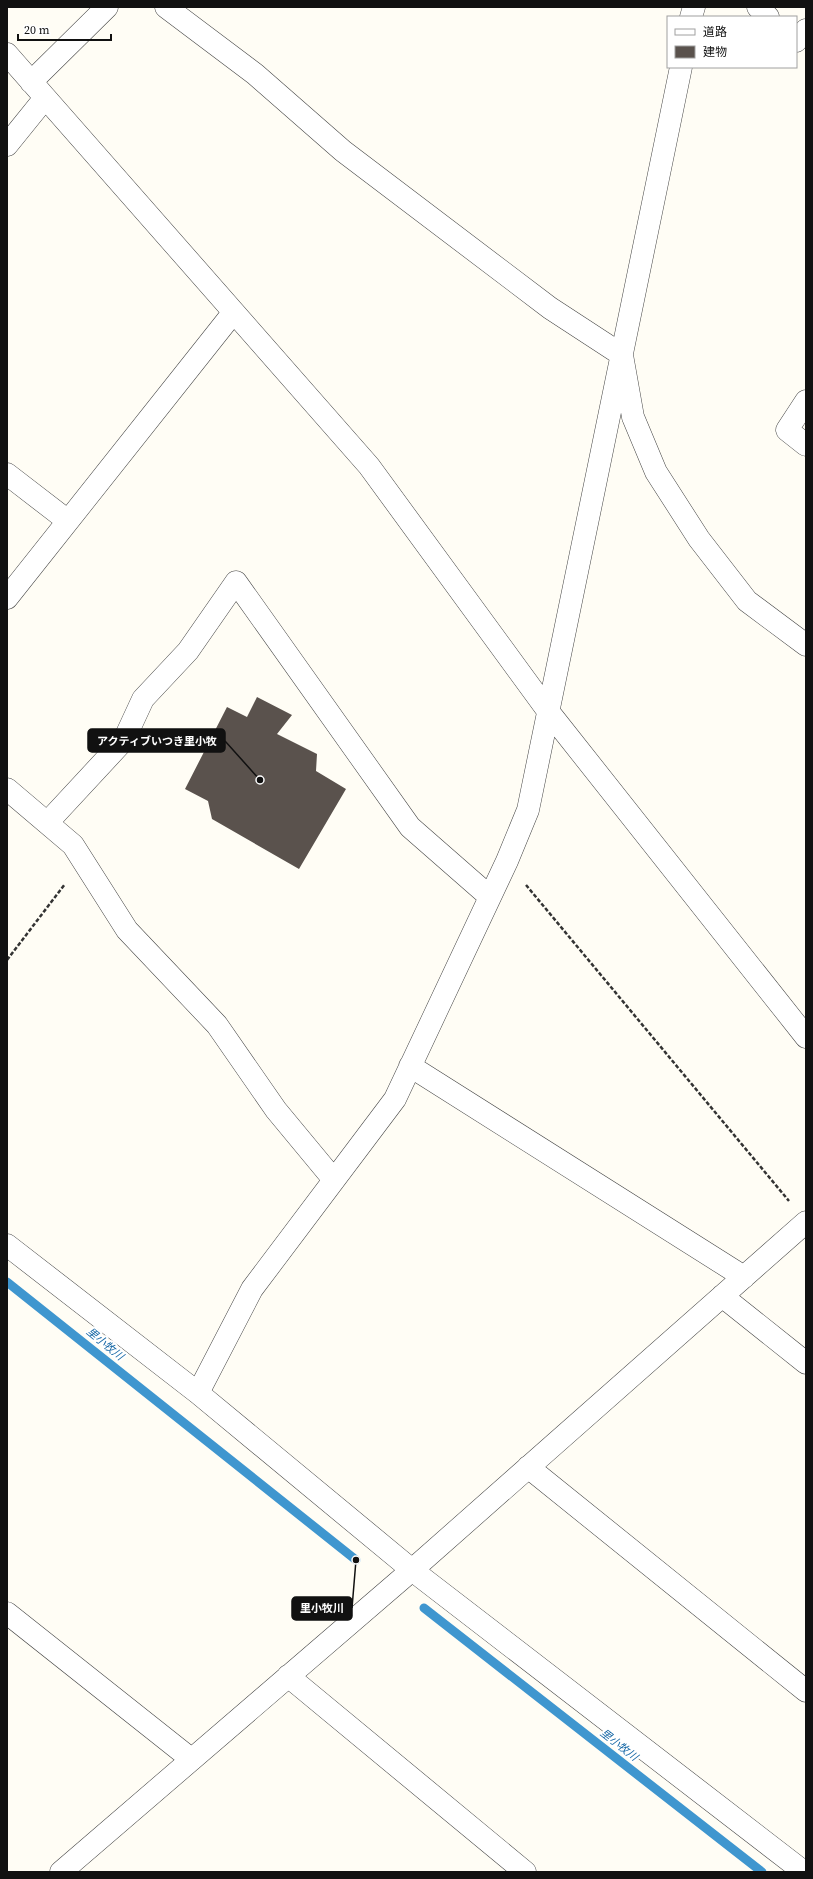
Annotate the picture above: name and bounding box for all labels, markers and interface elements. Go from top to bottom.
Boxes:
scale bar [18,16,111,42]
legend [667,16,797,68]
text: 20 m [24,22,50,38]
text: 道路 [703,24,727,40]
text: 建物 [703,44,727,60]
callout: アクティブいつき里小牧 [88,729,225,752]
text: アクティブいつき里小牧 [97,734,217,749]
water label: 里小牧川 [83,1324,128,1364]
callout: 里小牧川 [292,1597,352,1620]
text: 里小牧川 [300,1601,344,1616]
water label: 里小牧川 [597,1726,642,1765]

